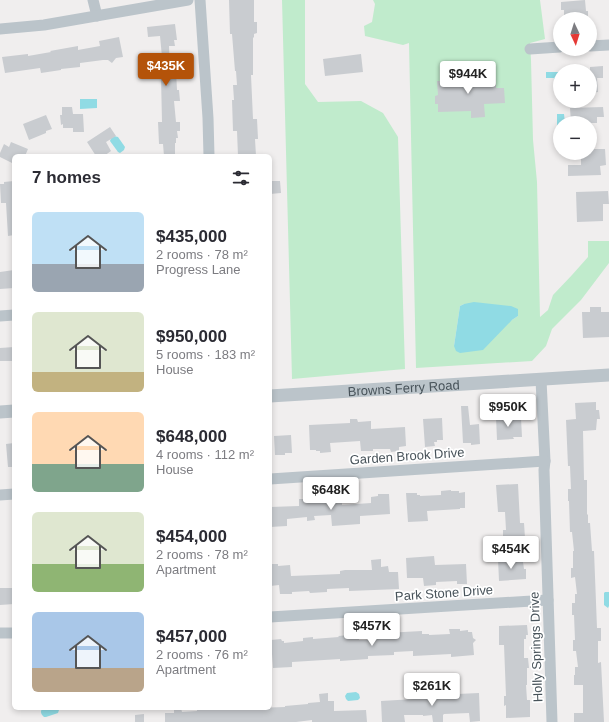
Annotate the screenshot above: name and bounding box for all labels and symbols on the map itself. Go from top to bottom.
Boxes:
north arrow [553,12,597,56]
pin: $435K [138,53,194,87]
pin: $944K [440,61,496,95]
street label: Browns Ferry Road [347,377,460,399]
pin: $950K [480,394,536,428]
street label: Garden Brook Drive [349,445,465,467]
pin: $648K [303,477,359,511]
pin: $454K [483,536,539,570]
street label: Park Stone Drive [394,582,494,604]
street label: Holly Springs Drive [527,591,545,703]
pin: $457K [344,613,400,647]
pin: $261K [404,673,460,707]

